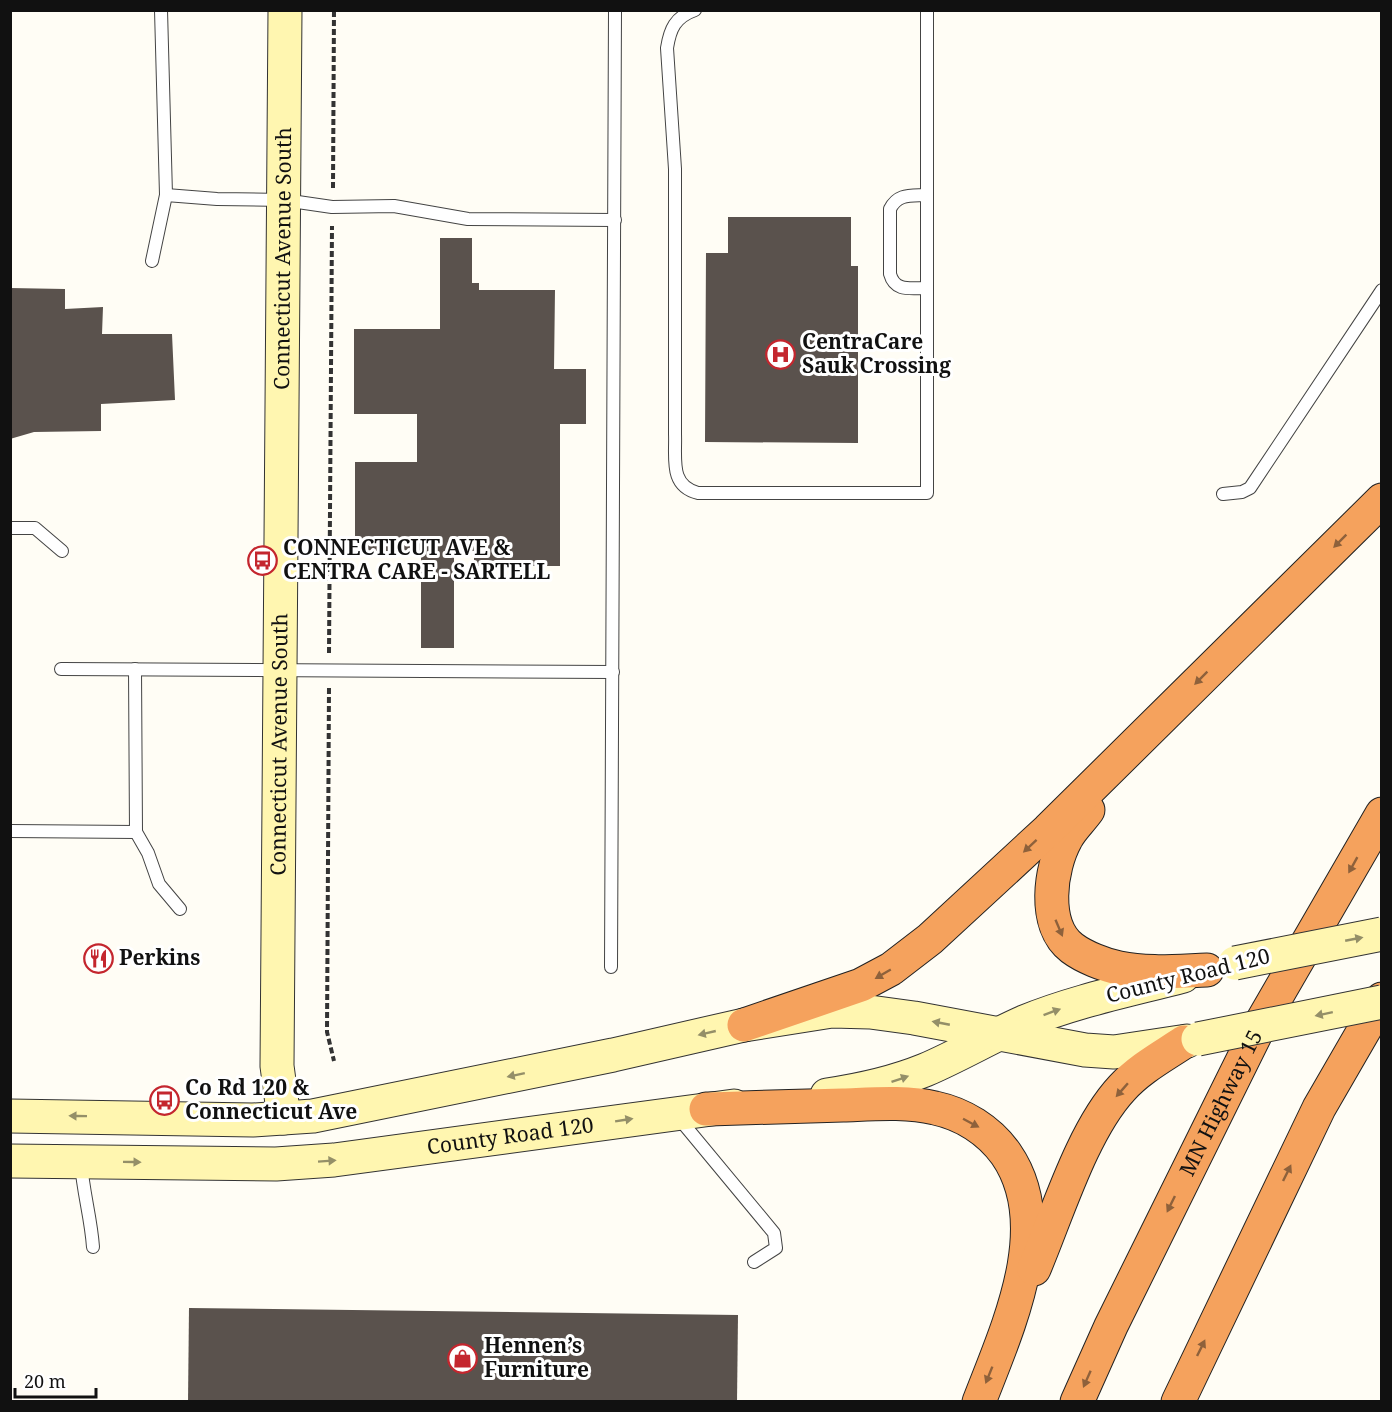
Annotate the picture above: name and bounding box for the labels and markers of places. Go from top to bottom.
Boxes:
place label: CentraCare Sauk Crossing [802,327,951,379]
hospital icon: CentraCare Sauk Crossing [765,338,797,370]
place label: CONNECTICUT AVE & CENTRA CARE - SARTELL [283,533,550,585]
bus stop icon: CONNECTICUT AVE & CENTRA CARE - SARTELL [246,544,278,576]
restaurant icon: Perkins [82,942,114,974]
place label: Perkins [119,943,200,971]
place label: Co Rd 120 & Connecticut Ave [185,1073,357,1125]
bus stop icon: Co Rd 120 & Connecticut Ave [148,1084,180,1116]
place label: Hennen’s Furniture [484,1331,589,1383]
shop icon: Hennen’s Furniture [447,1342,479,1374]

